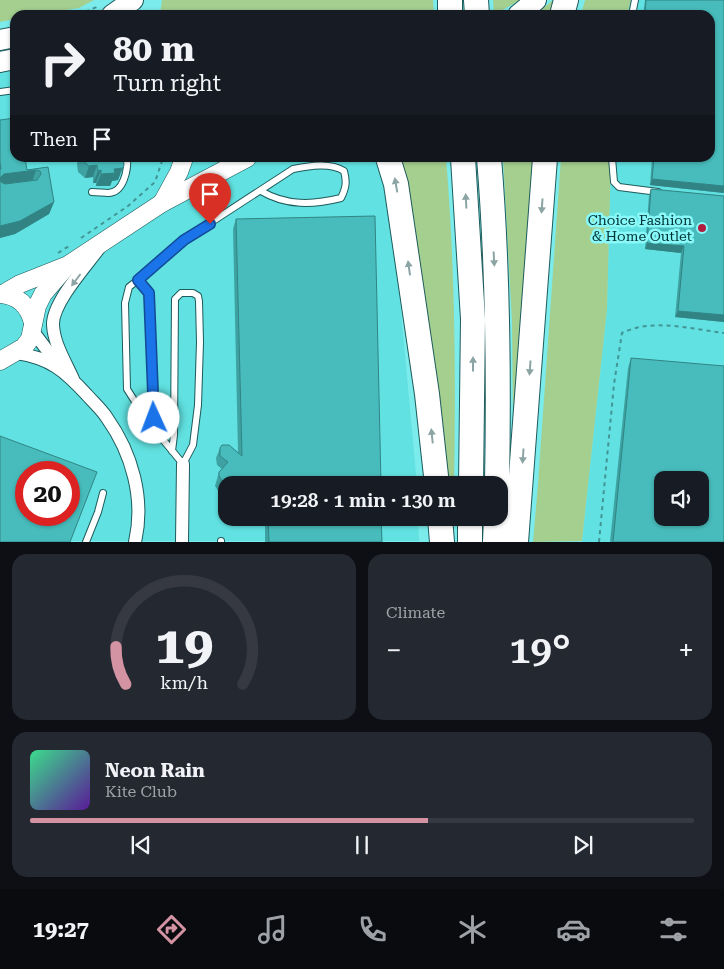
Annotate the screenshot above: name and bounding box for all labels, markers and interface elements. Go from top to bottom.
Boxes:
text: 80 m [113,29,195,70]
icon: right [30,30,95,95]
text: Turn right [113,71,221,96]
icon: arrive [88,125,116,153]
text: Then [30,128,78,151]
pin [189,173,231,224]
one-way arrow [392,177,400,193]
icon: arrive [196,180,224,208]
one-way arrow [462,193,470,209]
one-way arrow [537,198,545,214]
place label: Choice Fashion & Home Outlet [588,212,692,244]
marker: Choice Fashion & Home Outlet [696,222,708,234]
one-way arrow [491,251,499,267]
one-way arrow [404,260,412,276]
one-way arrow [71,273,81,287]
one-way arrow [469,355,477,371]
one-way arrow [526,360,534,376]
position arrow [127,391,179,443]
one-way arrow [428,428,436,444]
one-way arrow [519,448,527,464]
speed limit sign: 20 [15,461,80,526]
map controls [654,471,709,526]
button: sound [654,471,709,526]
text: 19:28 · 1 min · 130 m [270,489,456,512]
text: Climate [386,603,445,622]
text: 19 [155,615,213,676]
text: 19° [509,628,571,672]
text: − [386,634,402,667]
text: + [678,634,694,667]
text: km/h [160,672,208,693]
text: Neon Rain [105,759,205,782]
text: Kite Club [105,782,177,801]
icon: previous [127,831,155,859]
icon: pause [348,831,376,859]
icon: next [569,831,597,859]
icon: directions [154,912,189,947]
icon: music [255,912,290,947]
icon: phone [355,912,390,947]
icon: climate [455,912,490,947]
icon: car [556,912,591,947]
icon: filters [656,912,691,947]
text: 19:27 [33,917,89,942]

